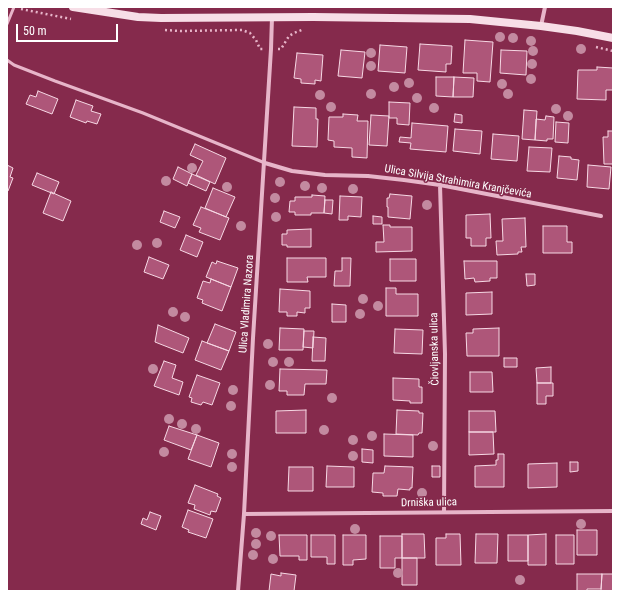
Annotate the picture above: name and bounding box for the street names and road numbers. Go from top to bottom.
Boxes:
street label: Ulica Silvija Strahimira Kranjčevića [383,163,533,201]
street label: Ulica Vladimira Nazora [237,254,257,354]
street label: Čiovljanska ulica [428,312,442,386]
street label: Drniška ulica [401,496,457,510]

